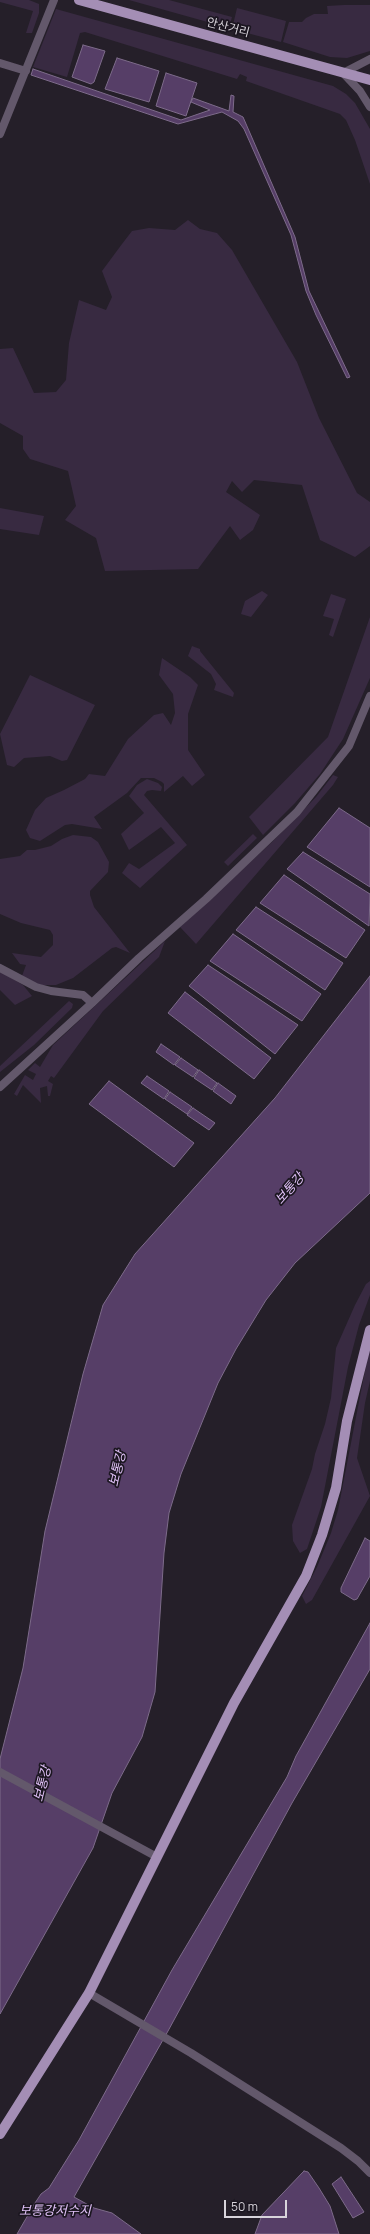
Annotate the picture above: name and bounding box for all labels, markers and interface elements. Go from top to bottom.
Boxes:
street label: 안산거리 [205,15,251,41]
water label: 보통강 [272,1170,308,1208]
water label: 보통강 [106,1450,130,1488]
water label: 보통강 [31,1765,55,1803]
scale bar [226,2192,289,2218]
text: 50 m [231,2198,258,2215]
water label: 보통강저수지 [19,2203,91,2219]

